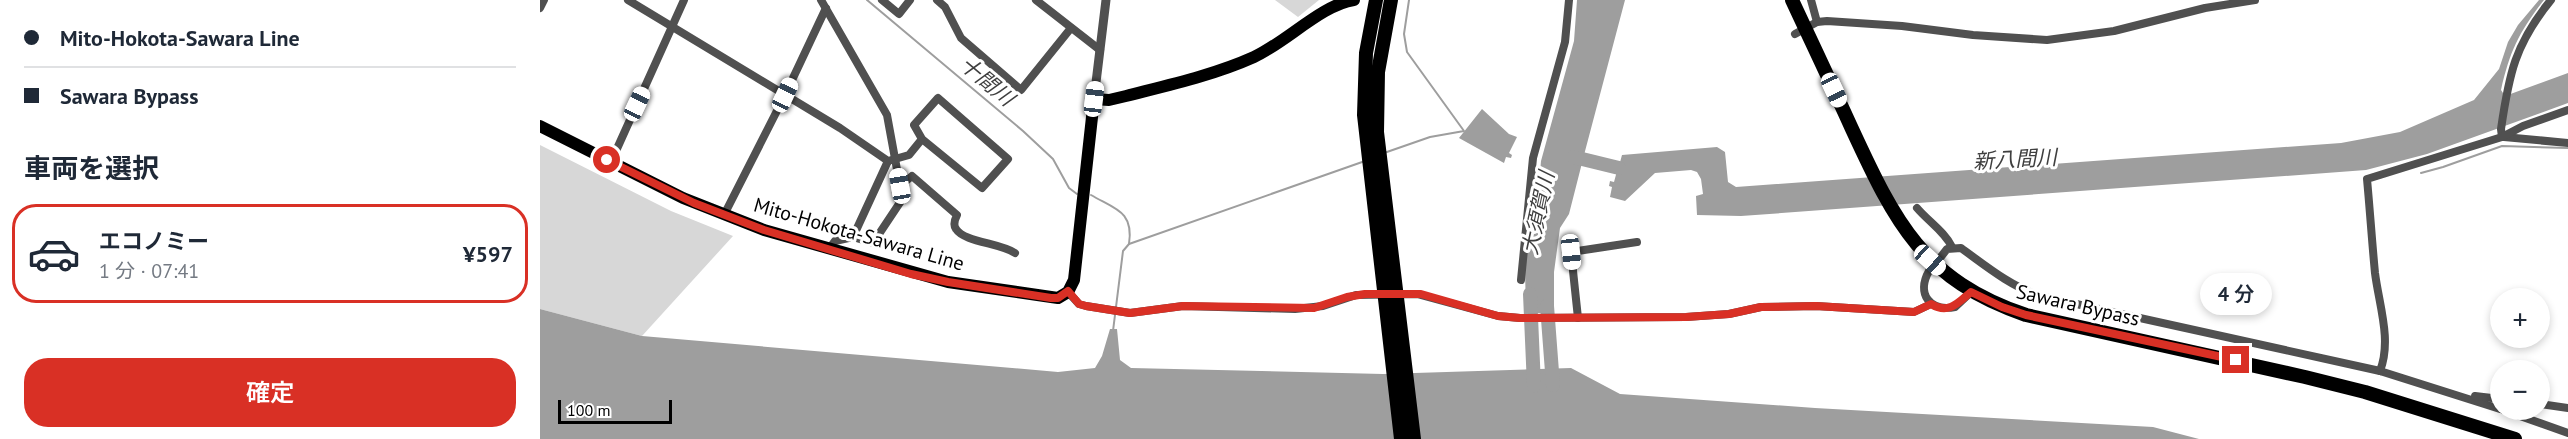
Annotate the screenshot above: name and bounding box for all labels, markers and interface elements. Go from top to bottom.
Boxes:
text: Mito-Hokota-Sawara Line [60,24,300,52]
water label: 十間川 [954,50,1021,113]
car [1818,70,1850,110]
car [769,75,801,115]
car [1083,80,1105,118]
text: Sawara Bypass [60,82,198,110]
car [621,84,653,124]
water label: 新八間川 [1972,143,2060,175]
route start [593,146,620,173]
text: 車両を選択 [24,151,159,185]
car [888,167,912,205]
water label: 大須賀川 [1516,167,1560,257]
street label: Mito-Hokota-Sawara Line [751,191,967,277]
icon: car [27,227,81,281]
text: エコノミー [99,227,209,255]
car [1560,233,1582,271]
text: ¥597 [463,240,513,268]
car [1911,241,1949,279]
text: 1 分 · 07:41 [99,258,199,284]
callout: 4 分 [2200,273,2272,315]
street label: Sawara Bypass [2014,278,2142,332]
text: 4 分 [2218,281,2254,307]
map controls [2490,288,2550,420]
button: + [2490,288,2550,348]
route end [2222,346,2249,373]
button: 確定 [24,358,516,427]
button: − [2490,360,2550,420]
scale bar [558,397,672,424]
text: 100 m [567,400,610,420]

